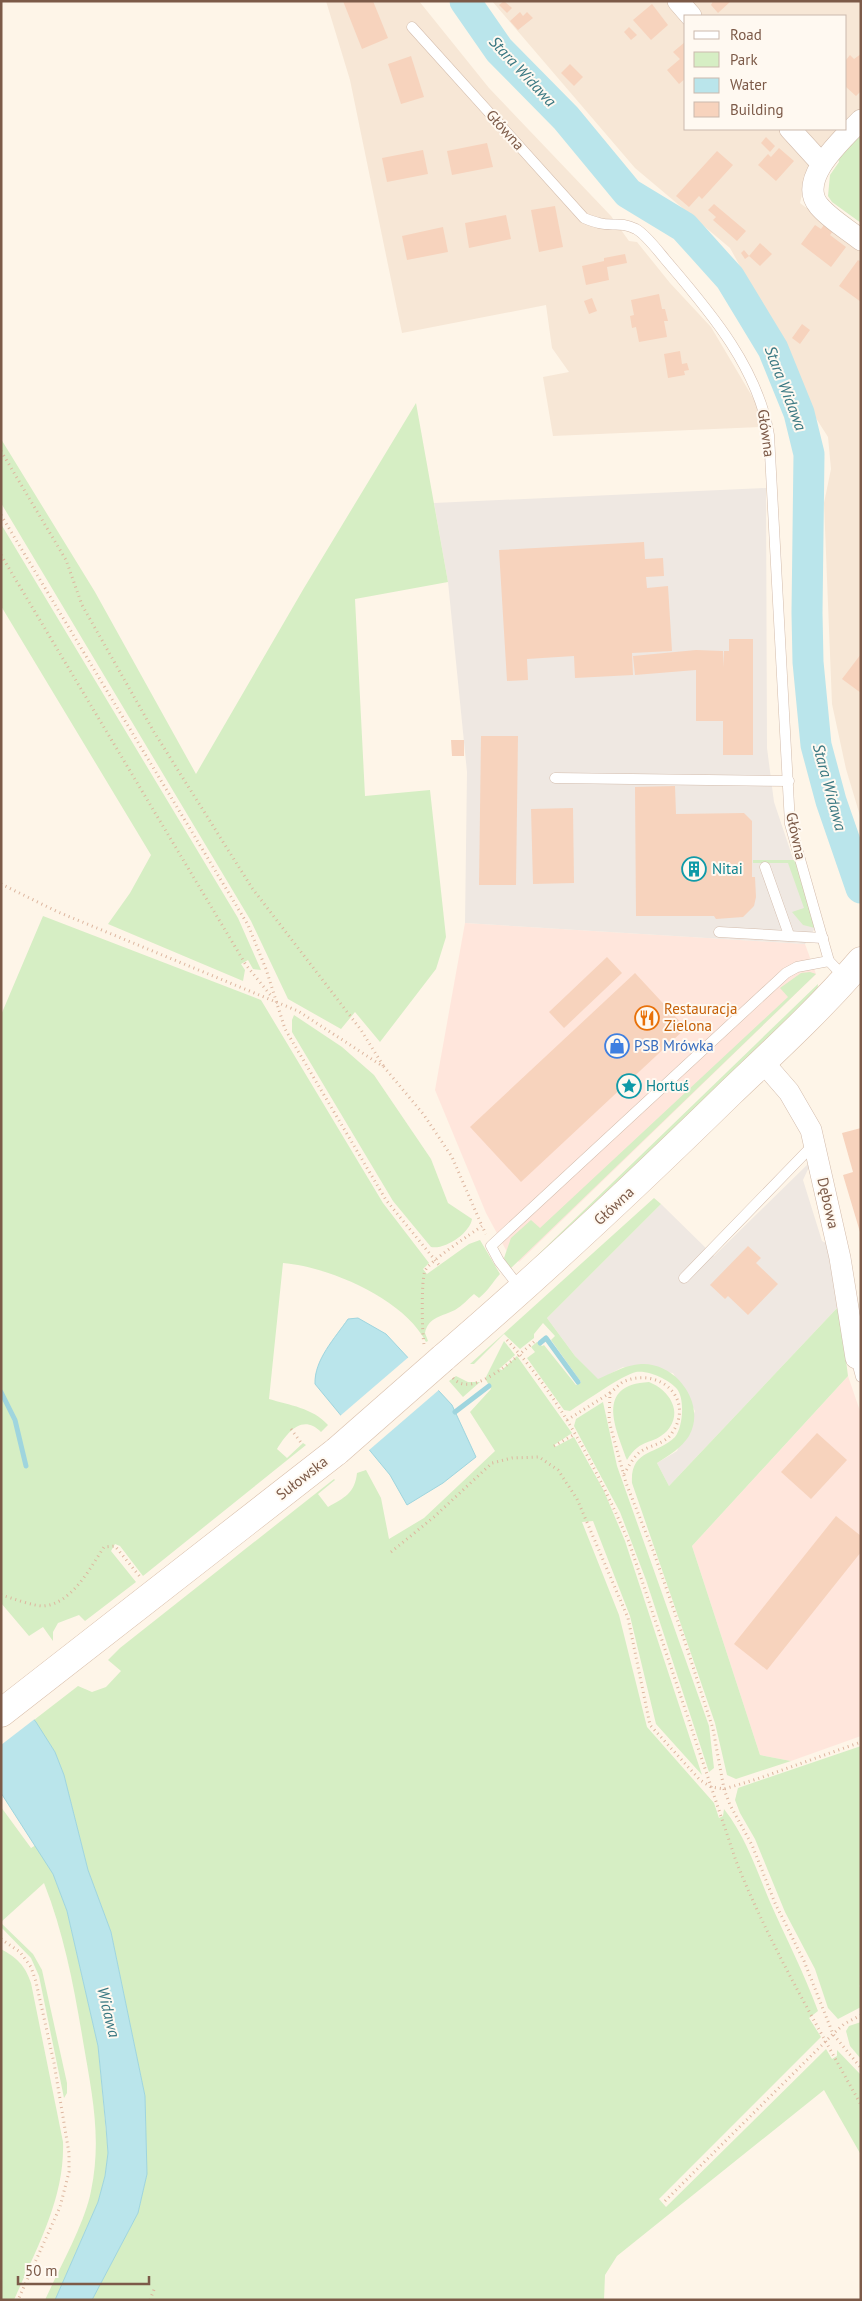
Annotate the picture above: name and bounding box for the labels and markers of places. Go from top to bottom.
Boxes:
building icon: Nitai [681,856,707,882]
place label: Nitai [712,859,743,878]
place label: Restauracja Zielona [664,999,738,1035]
restaurant icon: Restauracja Zielona [634,1005,660,1031]
shop icon: PSB Mrówka [604,1033,630,1059]
place label: PSB Mrówka [634,1036,714,1055]
place icon: Hortuś [616,1073,642,1099]
place label: Hortuś [646,1076,689,1095]

